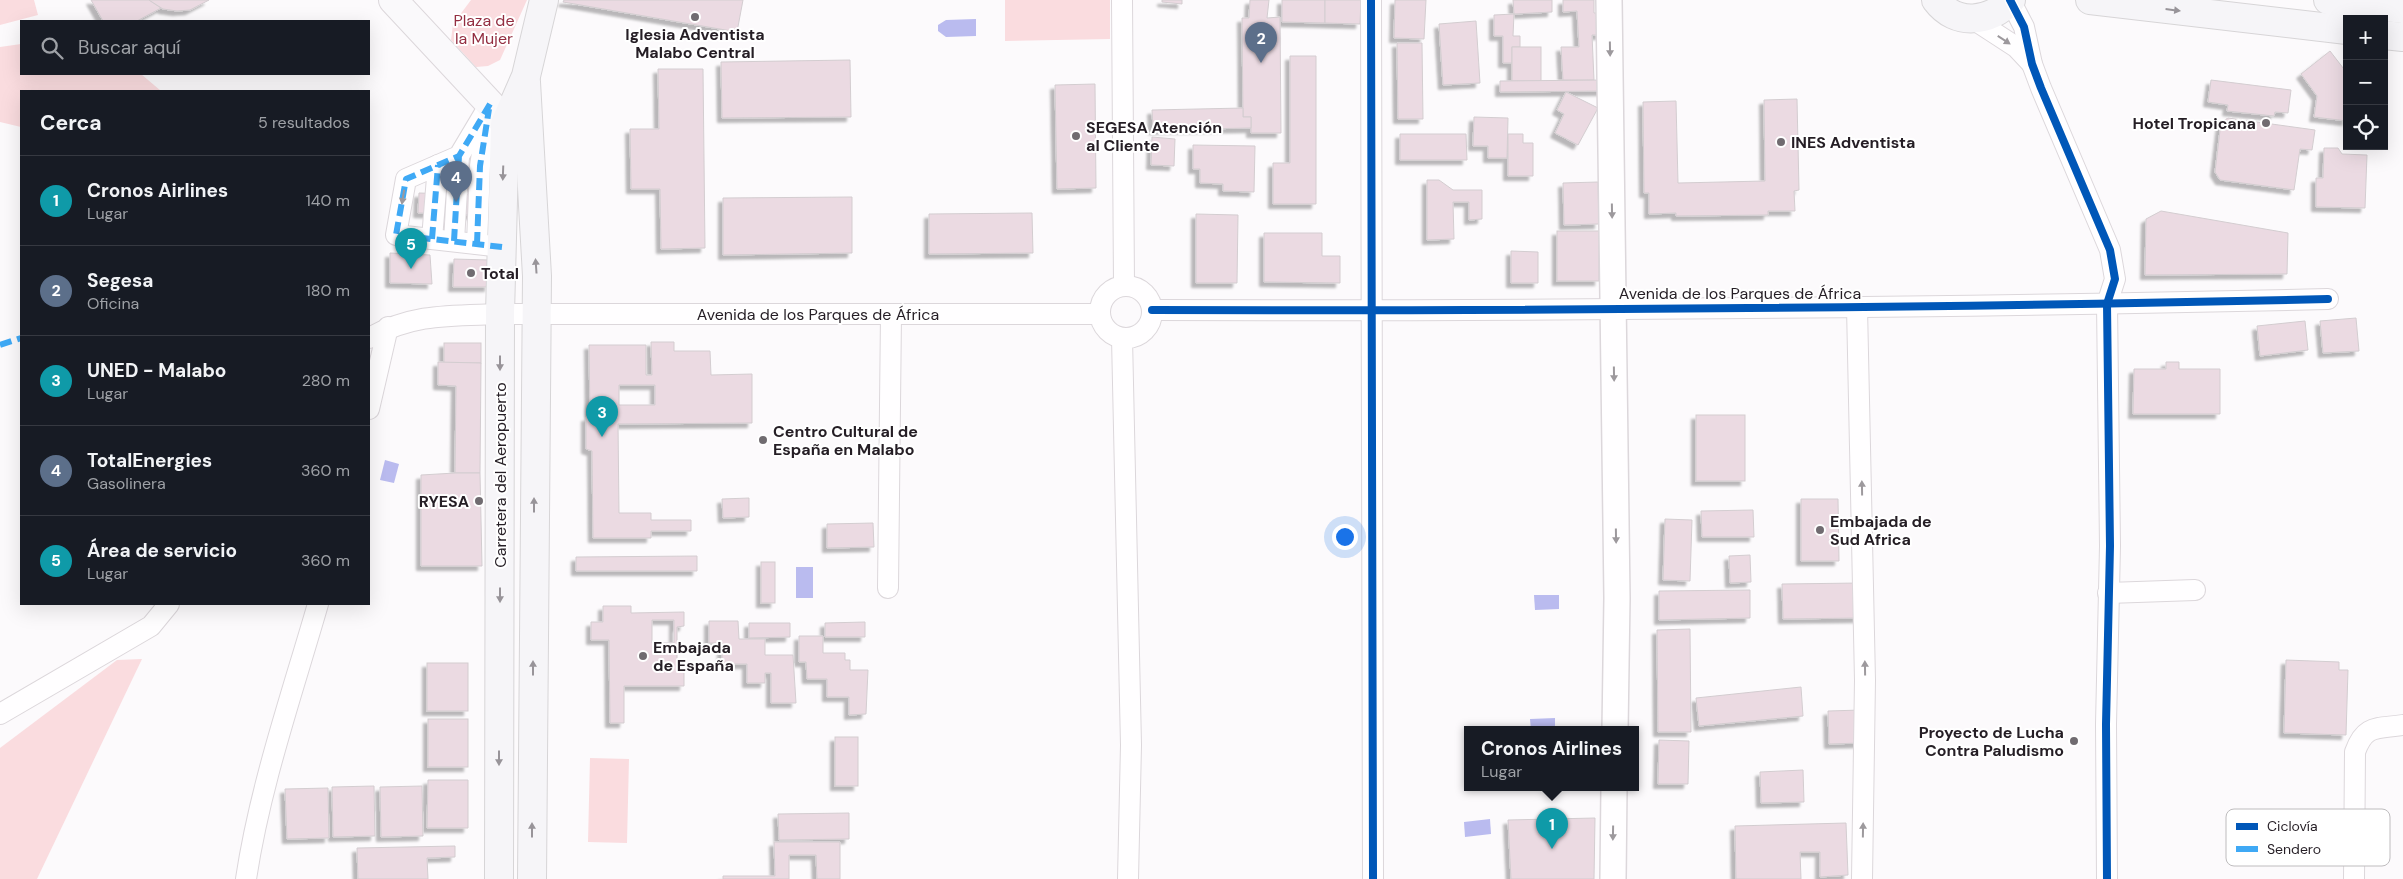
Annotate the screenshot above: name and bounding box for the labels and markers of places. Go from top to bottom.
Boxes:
marker: Iglesia Adventista Malabo Central [689,11,701,23]
pin: 2 [1245,22,1277,63]
place label: Iglesia Adventista Malabo Central [625,24,765,63]
place label: Hotel Tropicana [2133,113,2256,134]
place label: SEGESA Atención al Cliente [1086,117,1222,156]
marker: Hotel Tropicana [2260,117,2272,129]
marker: SEGESA Atención al Cliente [1070,130,1082,142]
place label: INES Adventista [1791,132,1915,153]
marker: INES Adventista [1775,136,1787,148]
pin: 4 [440,161,472,202]
pin: 5 [395,228,427,269]
place label: Total [481,263,519,284]
marker: Total [465,267,477,279]
pin: 3 [586,396,618,437]
place label: Centro Cultural de España en Malabo [773,421,918,460]
marker: Centro Cultural de España en Malabo [757,434,769,446]
place label: RYESA [419,491,469,512]
marker: RYESA [473,495,485,507]
place label: Embajada de Sud Africa [1830,511,1932,550]
marker: Embajada de Sud Africa [1814,524,1826,536]
place label: Embajada de España [653,637,734,676]
marker: Embajada de España [637,650,649,662]
place label: Proyecto de Lucha Contra Paludismo [1919,722,2064,761]
marker: Proyecto de Lucha Contra Paludismo [2068,735,2080,747]
pin: 1 [1536,808,1568,849]

